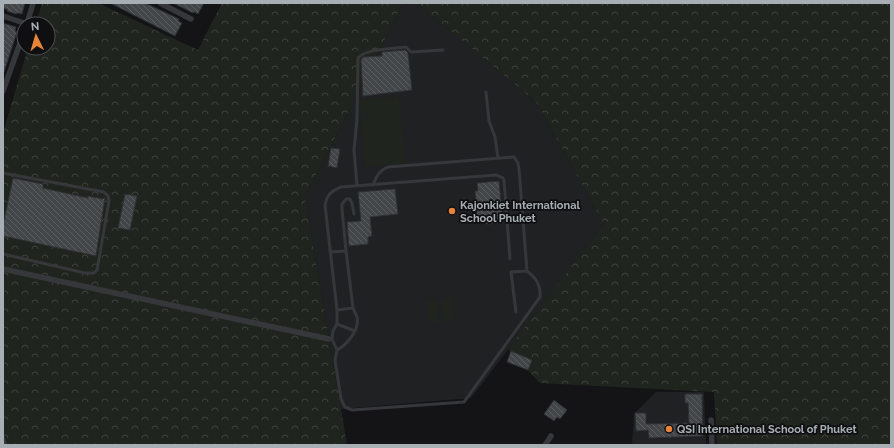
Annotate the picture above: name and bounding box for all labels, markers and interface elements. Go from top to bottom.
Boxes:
north arrow [16,16,56,56]
text: N [30,20,40,33]
place label: Kajonkiet International School Phuket [460,199,580,225]
marker: Kajonkiet International School Phuket [447,206,457,216]
place label: QSI International School of Phuket [677,423,857,436]
marker: QSI International School of Phuket [664,424,674,434]

